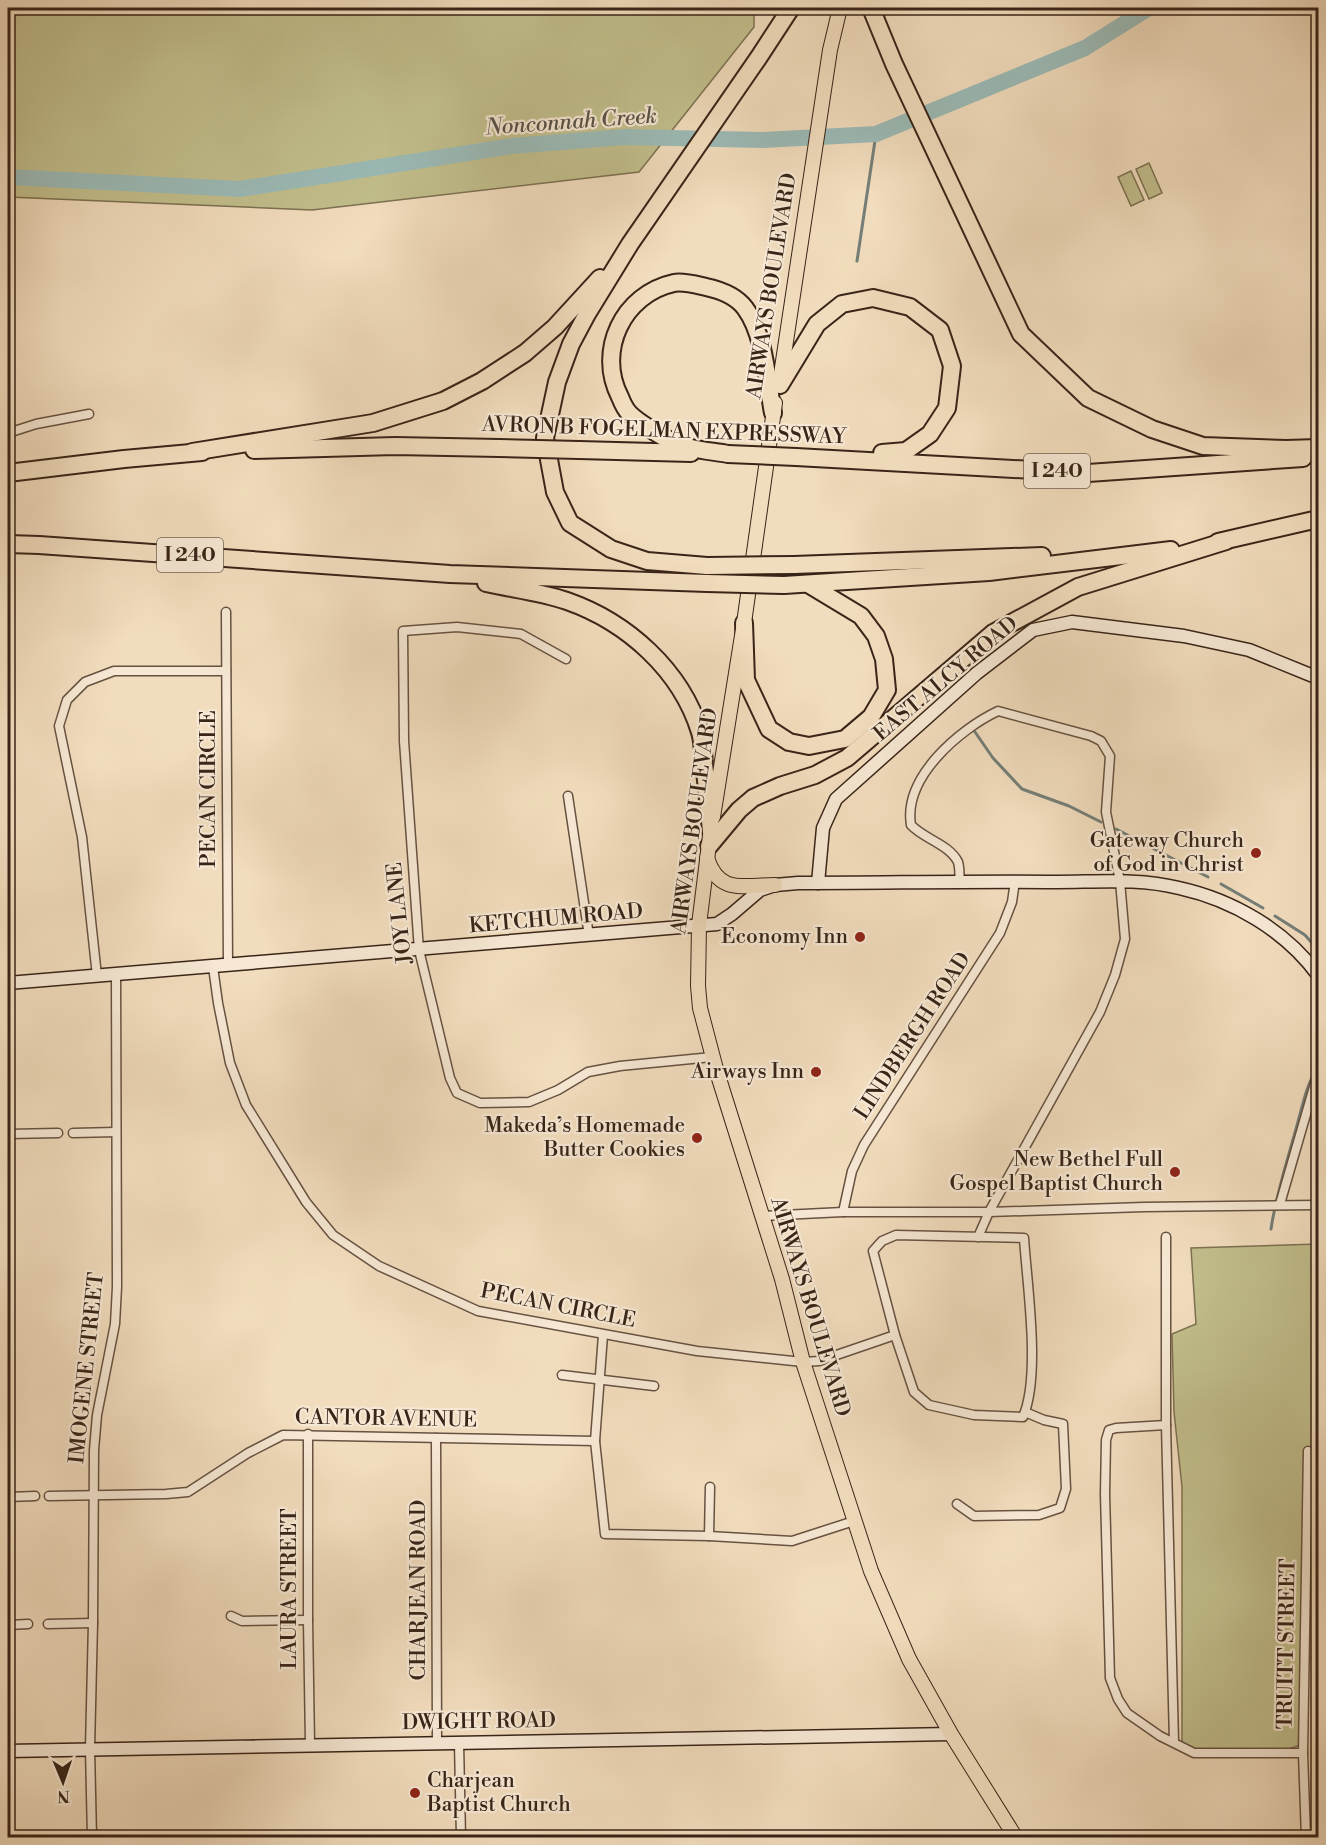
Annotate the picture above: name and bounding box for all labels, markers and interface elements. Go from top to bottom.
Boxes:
water label: Nonconnah Creek [483,103,658,142]
street label: AIRWAYS BOULEVARD [741,171,803,402]
street label: AVRON B FOGELMAN EXPRESSWAY [481,412,848,450]
road number: I 240 [1024,454,1090,488]
road number: I 240 [157,538,223,572]
street label: EAST ALCY ROAD [868,611,1024,747]
street label: AIRWAYS BOULEVARD [666,706,724,937]
street label: PECAN CIRCLE [196,710,222,868]
place label: Gateway Church of God in Christ [1090,828,1245,878]
marker: Gateway Church of God in Christ [1249,846,1263,860]
street label: JOY LANE [382,861,418,966]
street label: KETCHUM ROAD [468,898,644,940]
place label: Economy Inn [721,924,848,950]
marker: Economy Inn [853,930,867,944]
street label: LINDBERGH ROAD [849,947,977,1125]
place label: Airways Inn [690,1059,804,1085]
marker: Airways Inn [809,1065,823,1079]
place label: Makeda’s Homemade Butter Cookies [484,1113,685,1163]
marker: Makeda’s Homemade Butter Cookies [690,1131,704,1145]
place label: New Bethel Full Gospel Baptist Church [950,1147,1163,1197]
marker: New Bethel Full Gospel Baptist Church [1168,1165,1182,1179]
street label: AIRWAYS BOULEVARD [764,1193,856,1420]
street label: IMOGENE STREET [64,1271,110,1465]
street label: PECAN CIRCLE [478,1278,638,1334]
street label: CANTOR AVENUE [295,1404,477,1434]
street label: CHARJEAN ROAD [406,1500,432,1680]
street label: LAURA STREET [277,1508,303,1670]
street label: TRUITT STREET [1273,1558,1301,1730]
street label: DWIGHT ROAD [402,1708,556,1736]
north arrow [33,1752,93,1812]
place label: Charjean Baptist Church [426,1768,571,1818]
text: N [56,1786,70,1806]
marker: Charjean Baptist Church [408,1786,422,1800]

